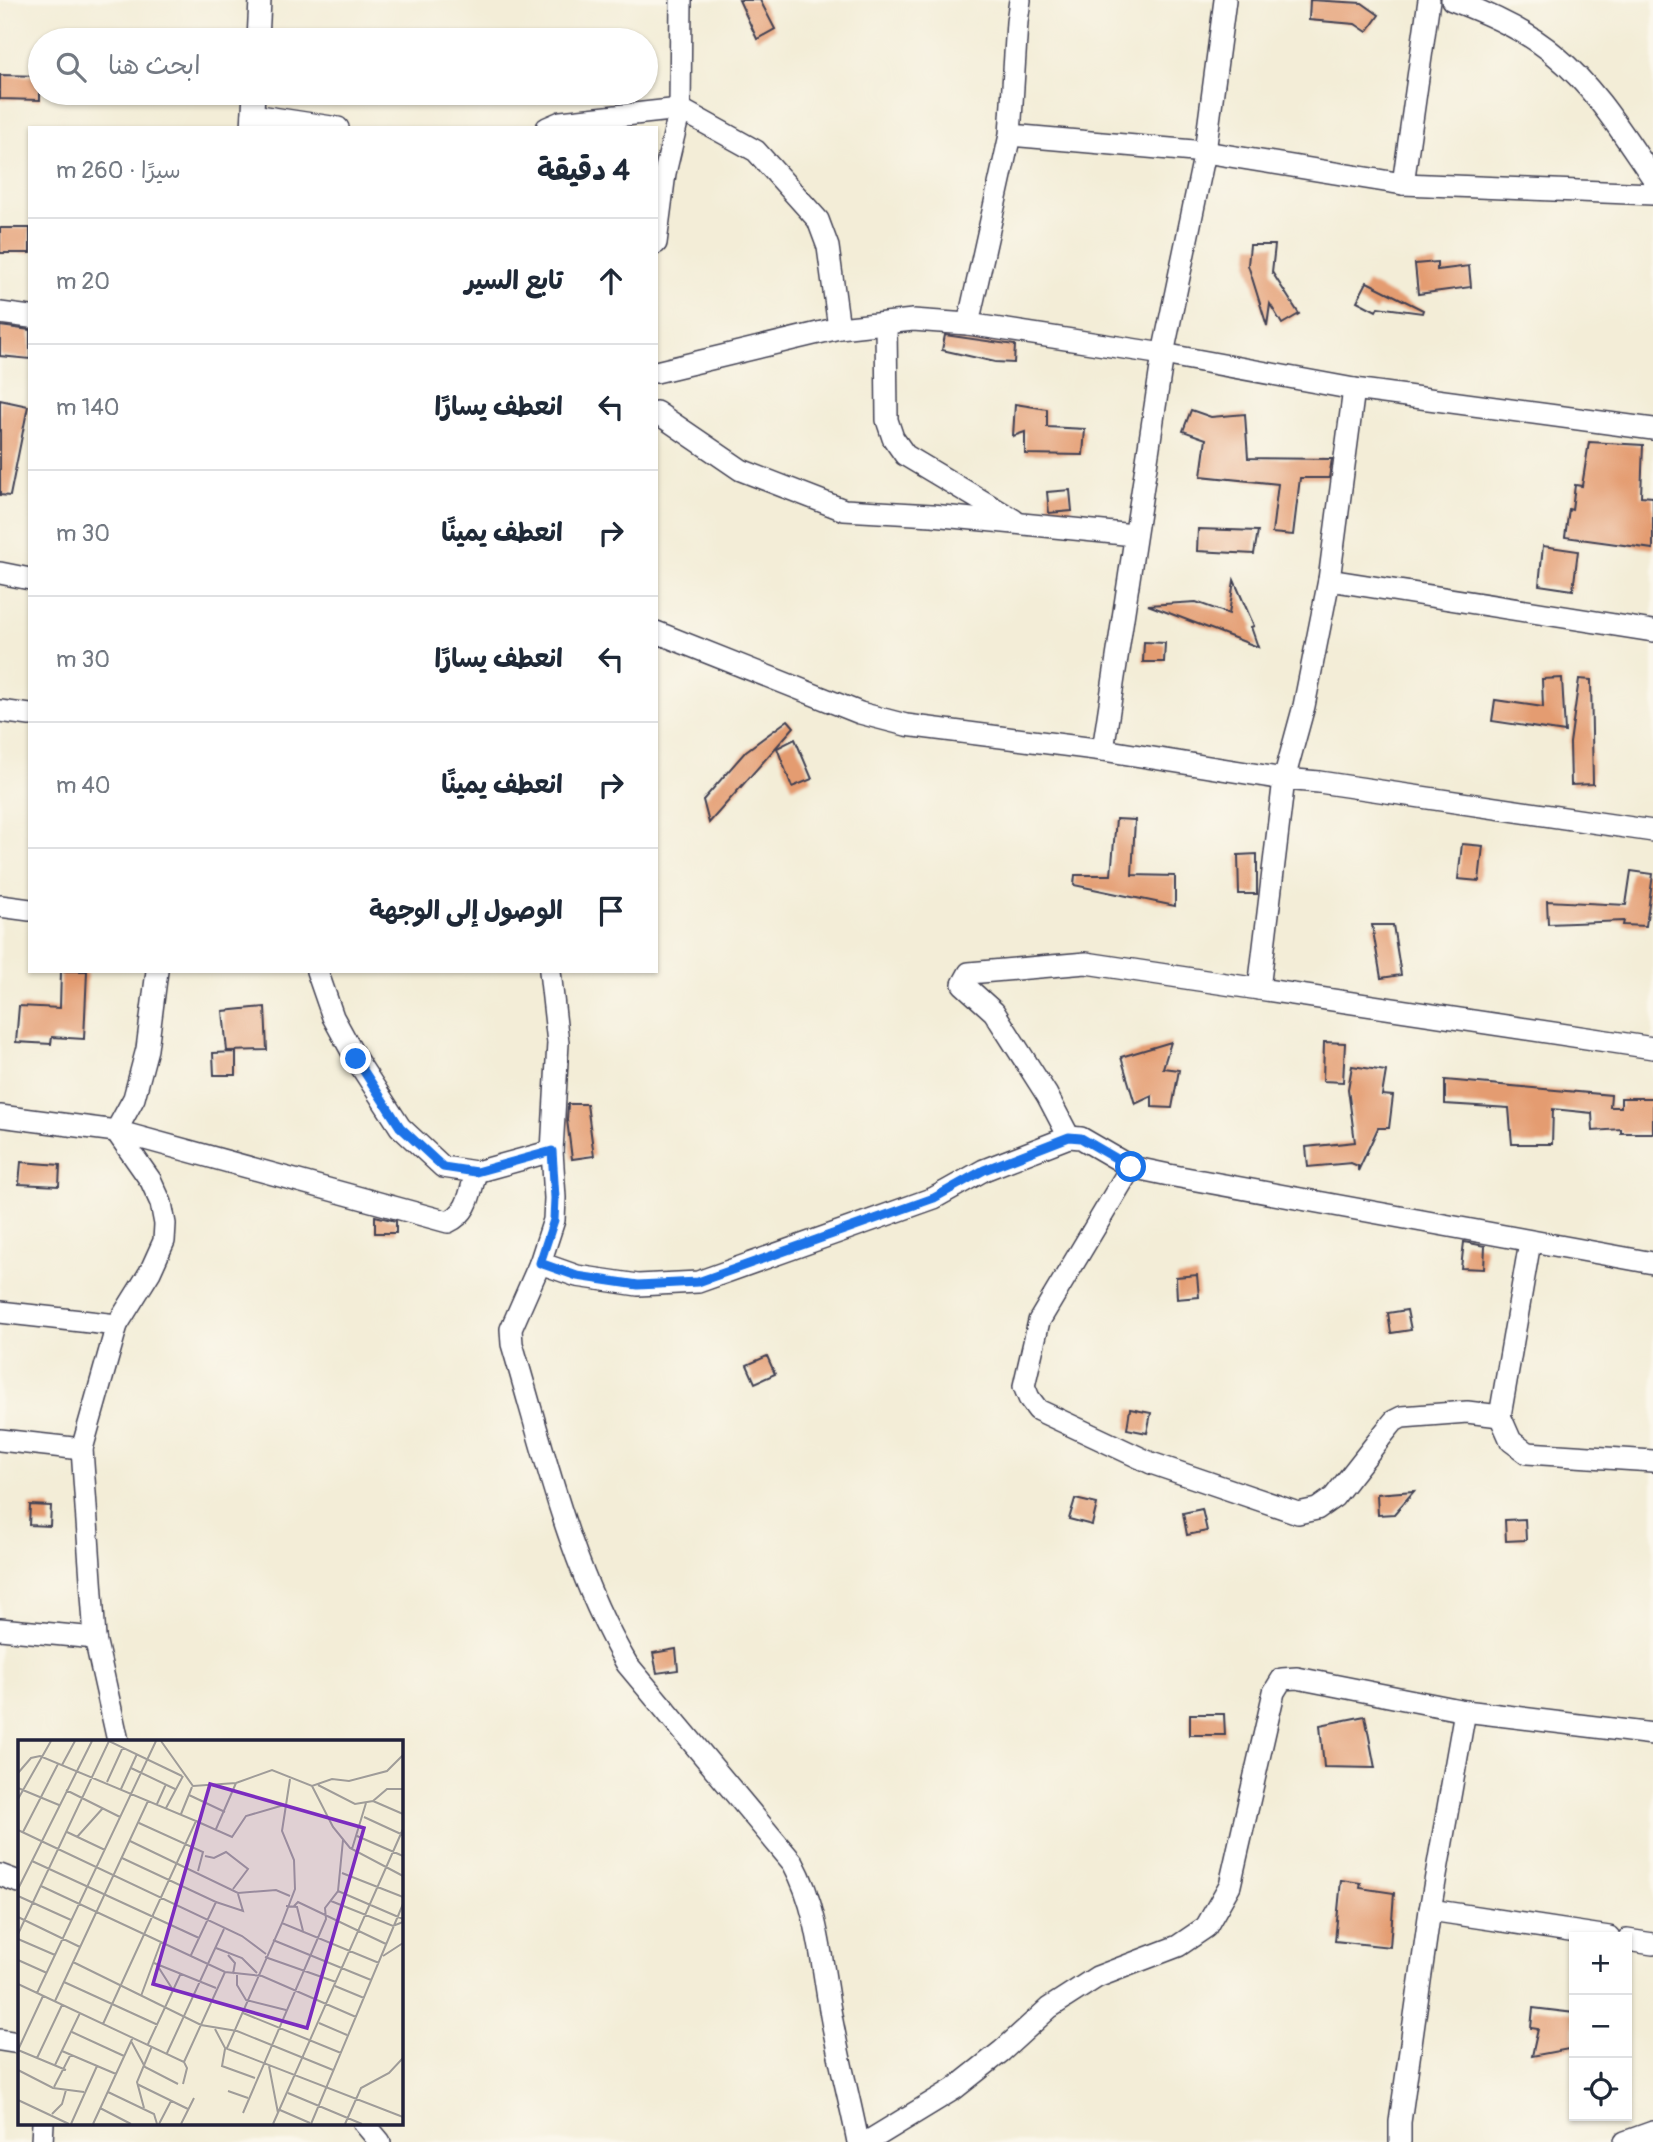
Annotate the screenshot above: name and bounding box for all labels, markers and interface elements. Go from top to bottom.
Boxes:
search box [28,28,658,105]
icon: search [52,48,90,86]
text: ابحث هنا [108,50,201,82]
text: 4 دقيقة [537,152,630,189]
text: سيرًا · 260 m [56,156,181,185]
icon: ahead [592,262,630,300]
text: تابع السير [465,265,563,297]
text: 20 m [56,267,110,296]
icon: left [592,388,630,426]
text: انعطف يسارًا [434,391,563,423]
text: 140 m [56,393,119,422]
icon: right [592,514,630,552]
text: انعطف يمينًا [441,517,563,549]
text: 30 m [56,519,110,548]
icon: left [592,640,630,678]
text: انعطف يسارًا [434,643,563,675]
text: 30 m [56,645,110,674]
icon: right [592,766,630,804]
text: انعطف يمينًا [441,769,563,801]
text: 40 m [56,771,111,800]
icon: arrive [592,892,630,930]
text: الوصول إلى الوجهة [369,895,563,927]
route end [340,1043,371,1074]
route start [1115,1151,1146,1182]
inset map [18,1740,402,2124]
map controls [1569,1932,1632,2121]
button: + [1569,1932,1632,1995]
button: − [1569,1995,1632,2058]
button: locate [1569,2058,1632,2121]

